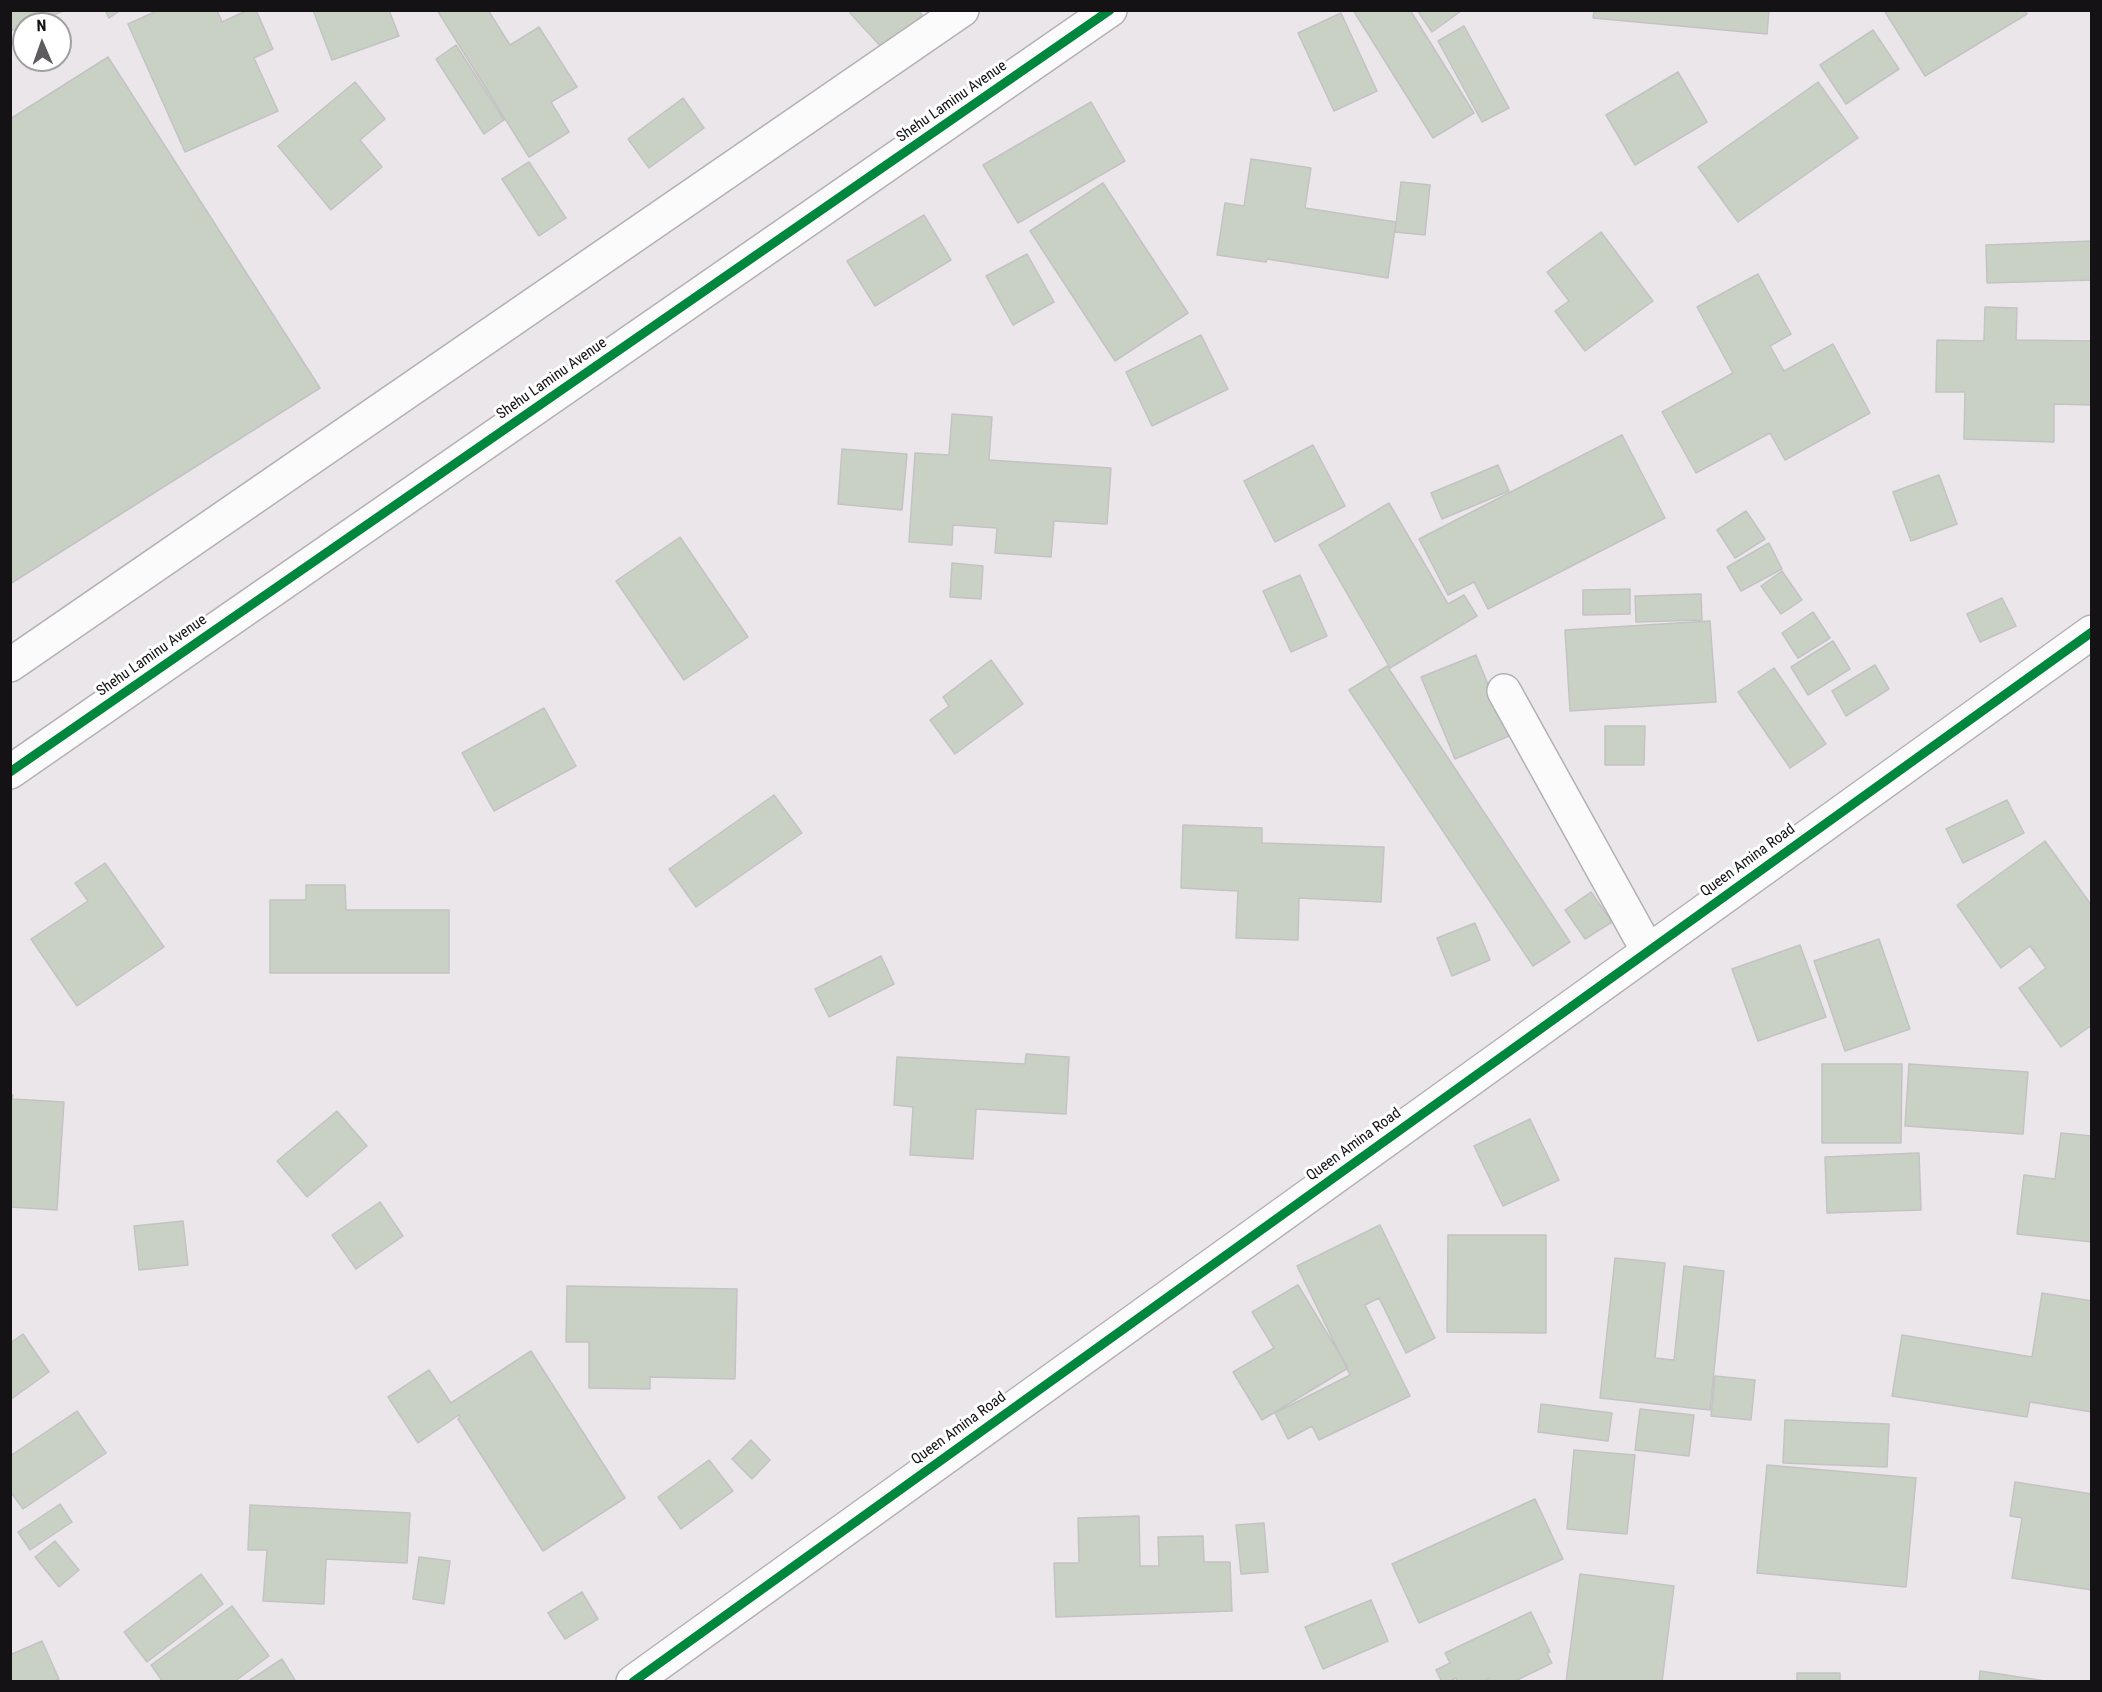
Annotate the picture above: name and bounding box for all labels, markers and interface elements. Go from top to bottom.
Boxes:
north arrow [12,12,72,72]
text: N [36,16,47,35]
street label: Shehu Laminu Avenue [894,57,1010,147]
street label: Shehu Laminu Avenue [494,334,610,424]
street label: Shehu Laminu Avenue [94,611,210,701]
street label: Queen Amina Road [1697,821,1799,901]
street label: Queen Amina Road [1303,1105,1405,1185]
street label: Queen Amina Road [908,1389,1010,1469]

